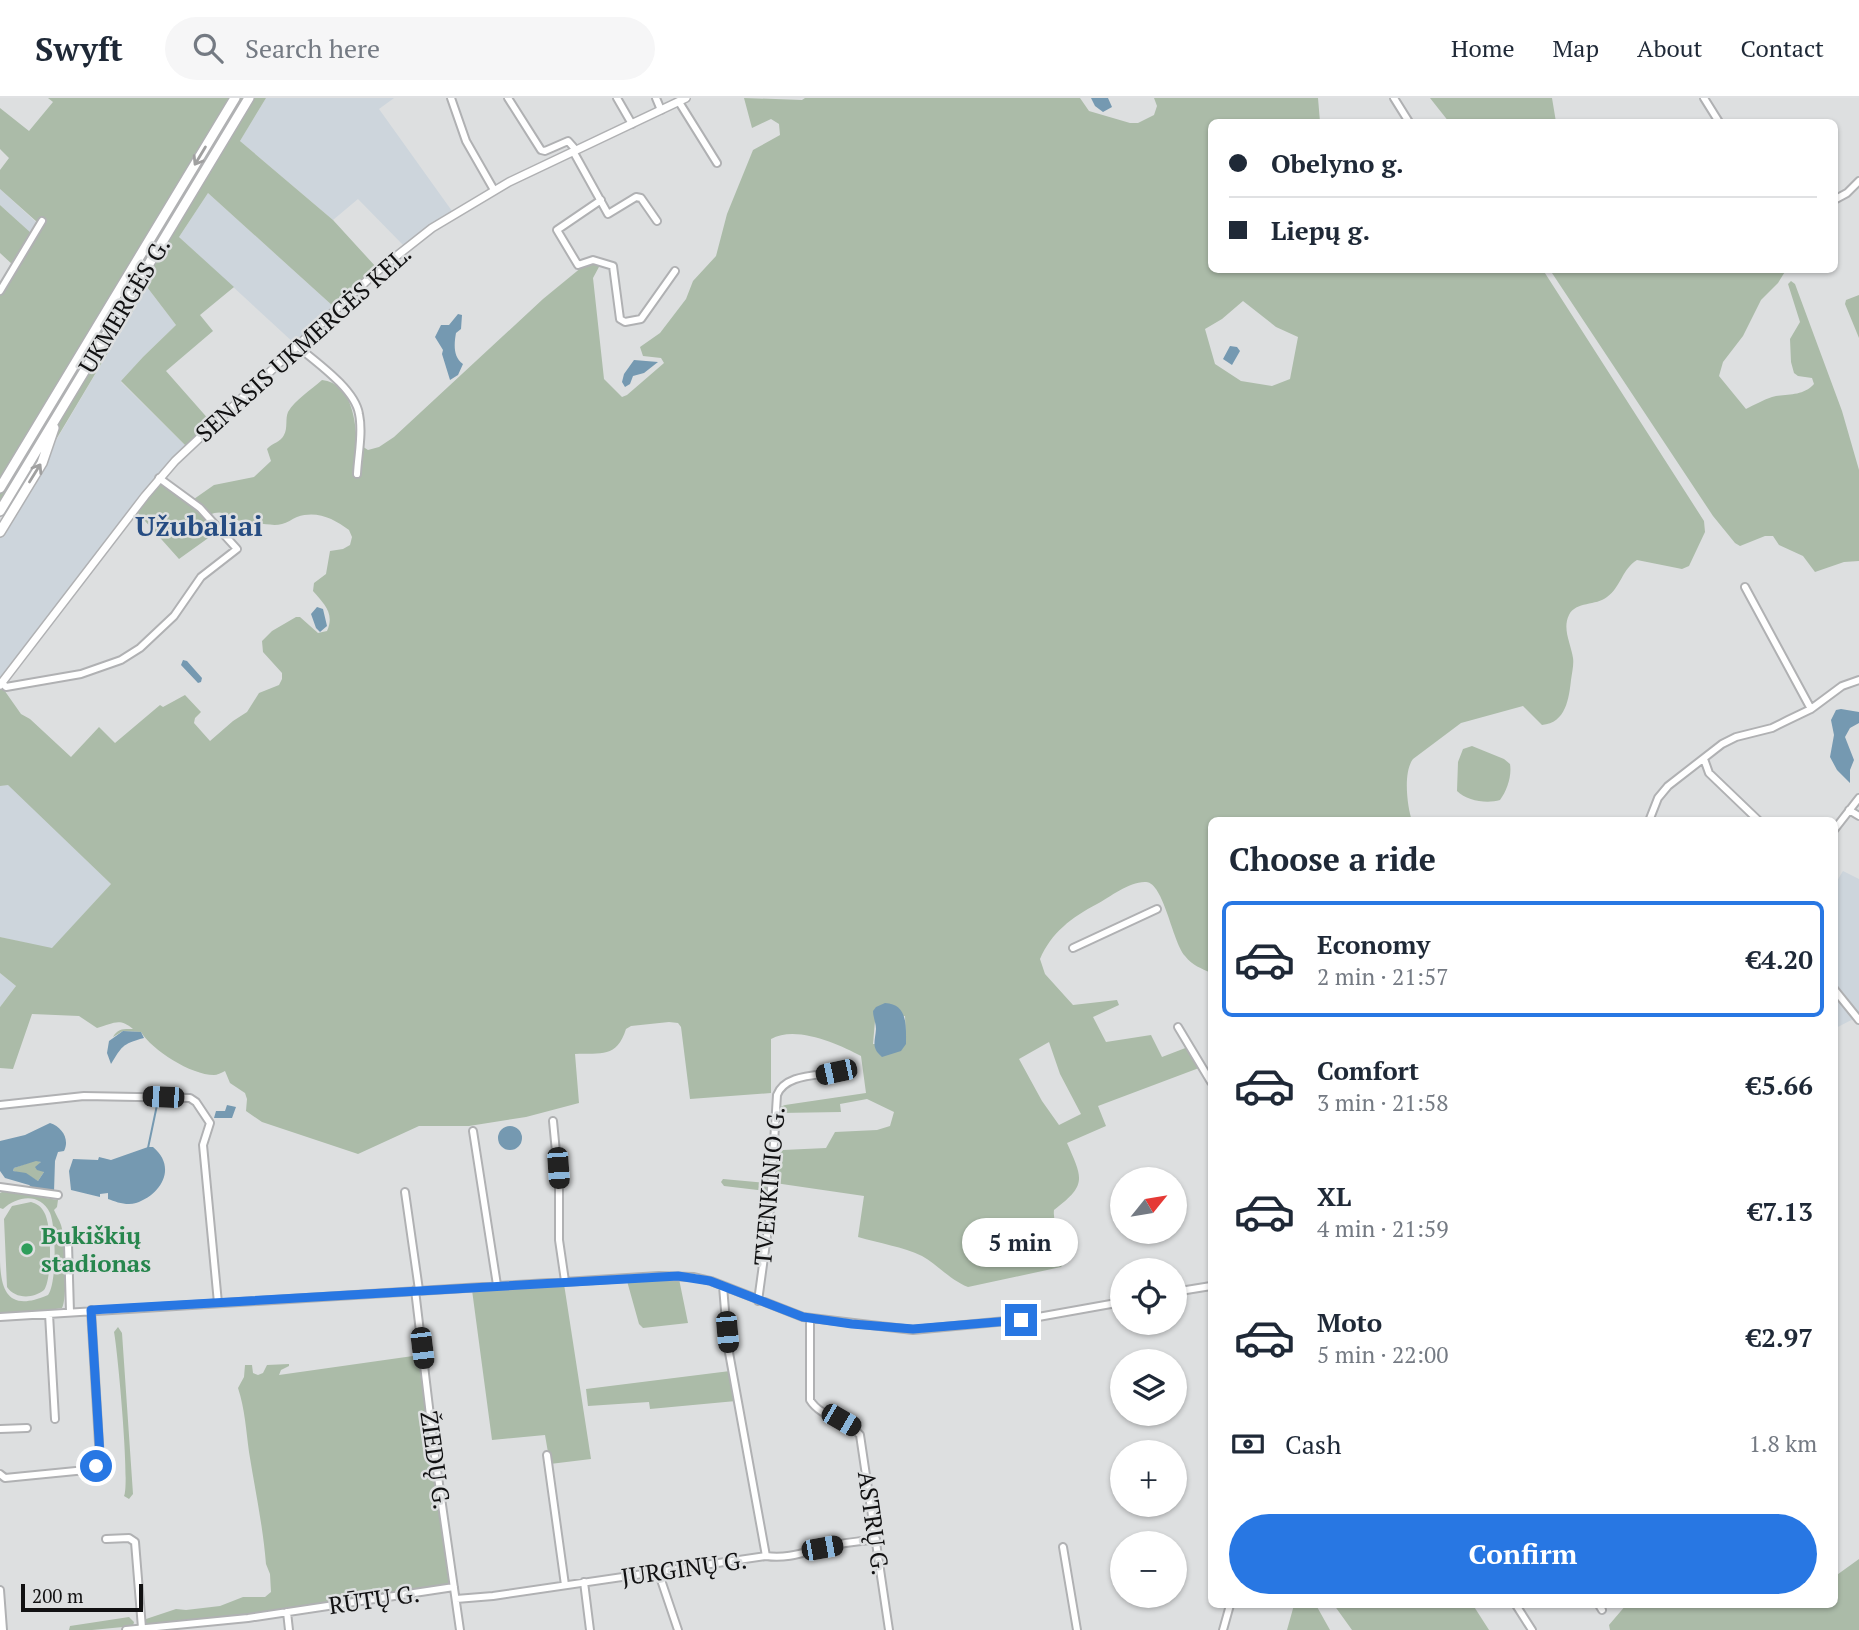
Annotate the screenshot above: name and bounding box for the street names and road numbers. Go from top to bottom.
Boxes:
street label: UKMERGĖS G. [71,231,177,379]
street label: SENASIS UKMERGĖS KEL. [188,237,418,449]
street label: TVENKINIO G. [746,1105,792,1267]
street label: ŽIEDŲ G. [413,1409,459,1511]
street label: ASTRŲ G. [851,1469,897,1577]
street label: JURGINŲ G. [619,1543,749,1593]
street label: RŪTŲ G. [326,1577,422,1621]

